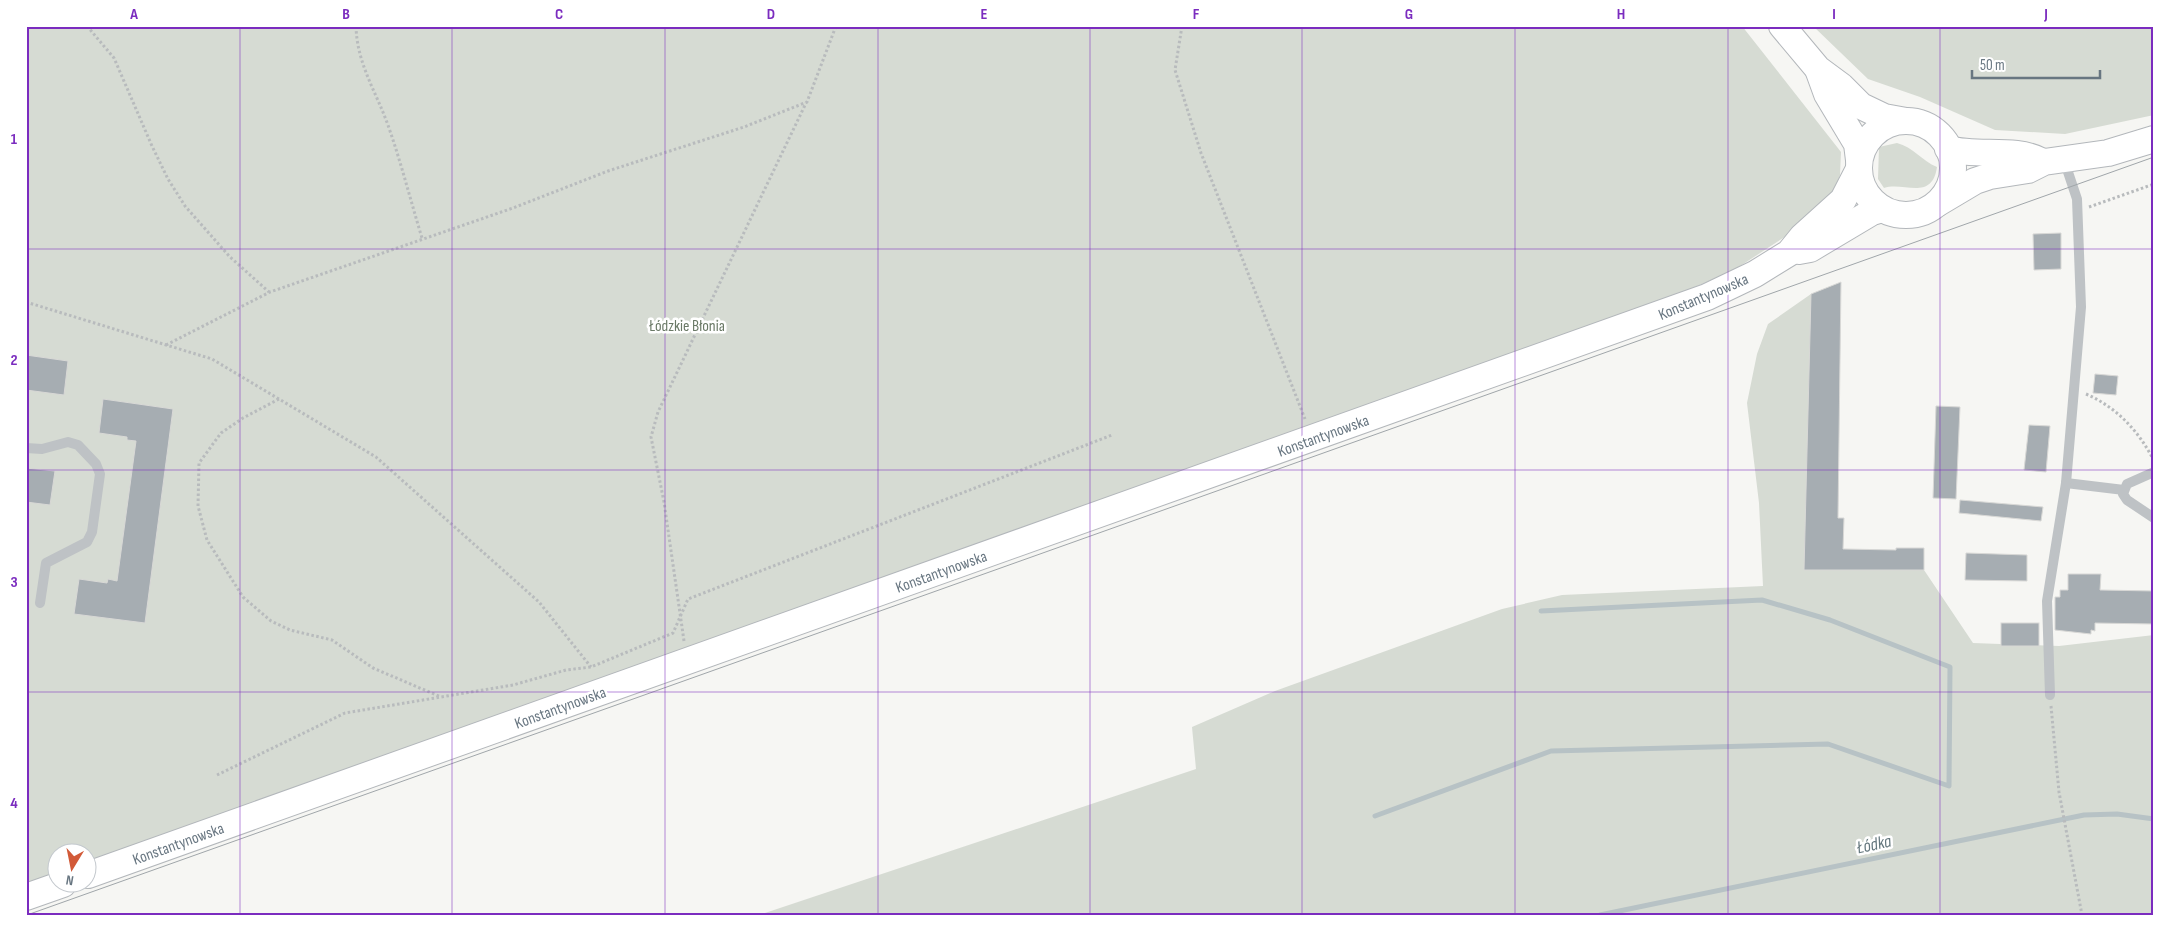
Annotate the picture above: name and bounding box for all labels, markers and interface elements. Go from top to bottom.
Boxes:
text: A [129,5,138,24]
text: B [342,5,350,24]
text: C [555,5,563,24]
text: D [767,5,775,24]
text: E [981,5,988,24]
text: F [1193,5,1200,24]
text: G [1405,5,1413,24]
text: H [1617,5,1625,24]
text: I [1832,5,1836,24]
text: J [2043,5,2048,24]
scale bar [1972,48,2100,80]
text: 50 m [1980,56,2005,75]
text: 1 [11,130,18,149]
street label: Konstantynowska [1656,270,1751,325]
park label: Łódzkie Błonia [648,317,725,336]
text: 2 [10,351,18,370]
street label: Konstantynowska [1275,411,1372,462]
street label: Konstantynowska [893,547,990,598]
text: 3 [10,573,18,592]
street label: Konstantynowska [512,683,609,734]
text: 4 [10,794,18,813]
street label: Konstantynowska [130,819,227,870]
water label: Łódka [1855,830,1894,858]
north arrow [48,844,98,894]
text: N [65,871,75,889]

